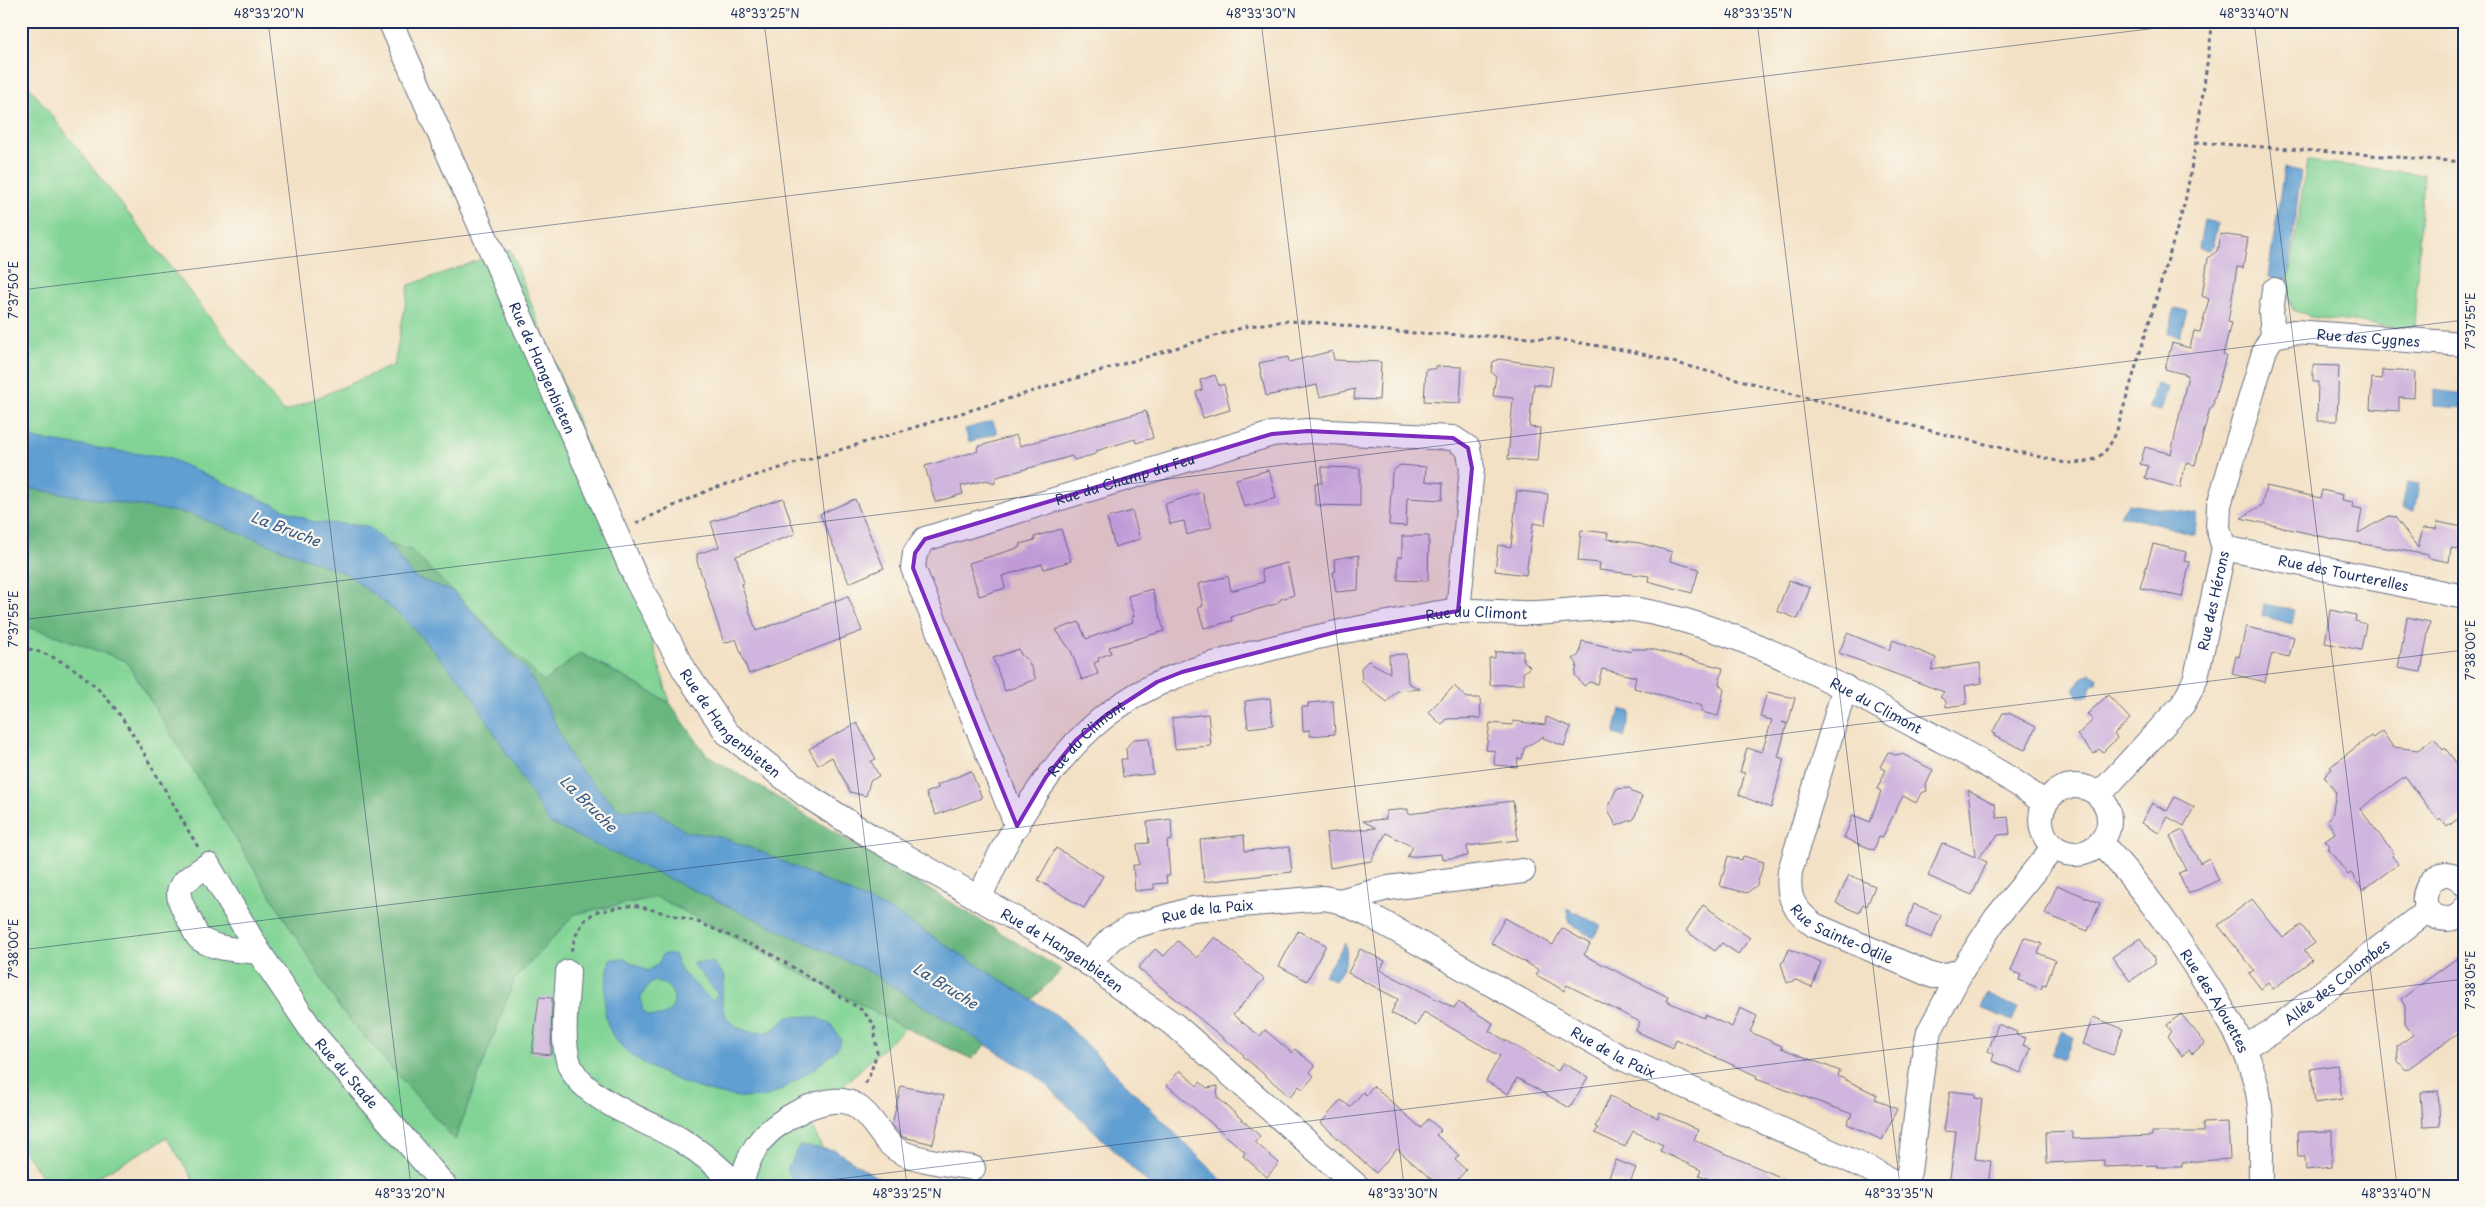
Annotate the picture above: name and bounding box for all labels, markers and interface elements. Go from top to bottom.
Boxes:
text: 48°33'20"N [234,4,304,22]
text: 48°33'25"N [730,4,800,22]
text: 48°33'30"N [1226,4,1296,22]
text: 48°33'35"N [1724,4,1792,22]
text: 48°33'40"N [2219,4,2289,22]
text: 7°37'50"E [4,261,22,319]
text: 7°37'55"E [2461,292,2479,350]
street label: Rue de Hangenbieten [505,298,581,437]
street label: Rue des Cygnes [2316,323,2421,351]
street label: Rue du Champ du Feu [1052,448,1197,510]
water label: La Bruche [248,504,325,552]
street label: Rue des Hérons [2192,549,2234,652]
street label: Rue des Tourterelles [2276,549,2411,596]
text: 7°37'55"E [4,590,22,648]
street label: Rue du Climont [1424,600,1528,626]
text: 7°38'00"E [2461,620,2479,680]
street label: Rue de Hangenbieten [676,664,786,782]
street label: Rue du Climont [1827,672,1927,739]
street label: Rue du Climont [1042,694,1129,780]
water label: La Bruche [555,769,623,837]
street label: Rue de la Paix [1159,893,1254,928]
street label: Rue Sainte-Odile [1786,899,1897,968]
street label: Rue de Hangenbieten [997,902,1128,997]
text: 7°38'00"E [4,919,22,979]
street label: Allée des Colombes [2279,933,2394,1029]
street label: Rue des Alouettes [2176,944,2255,1056]
text: 7°38'05"E [2461,950,2479,1010]
water label: La Bruche [909,956,984,1015]
street label: Rue de la Paix [1567,1021,1659,1082]
street label: Rue du Stade [311,1033,383,1113]
text: 48°33'20"N [375,1184,445,1202]
text: 48°33'25"N [872,1184,942,1202]
text: 48°33'30"N [1368,1184,1438,1202]
text: 48°33'35"N [1865,1184,1933,1202]
text: 48°33'40"N [2361,1184,2431,1202]

